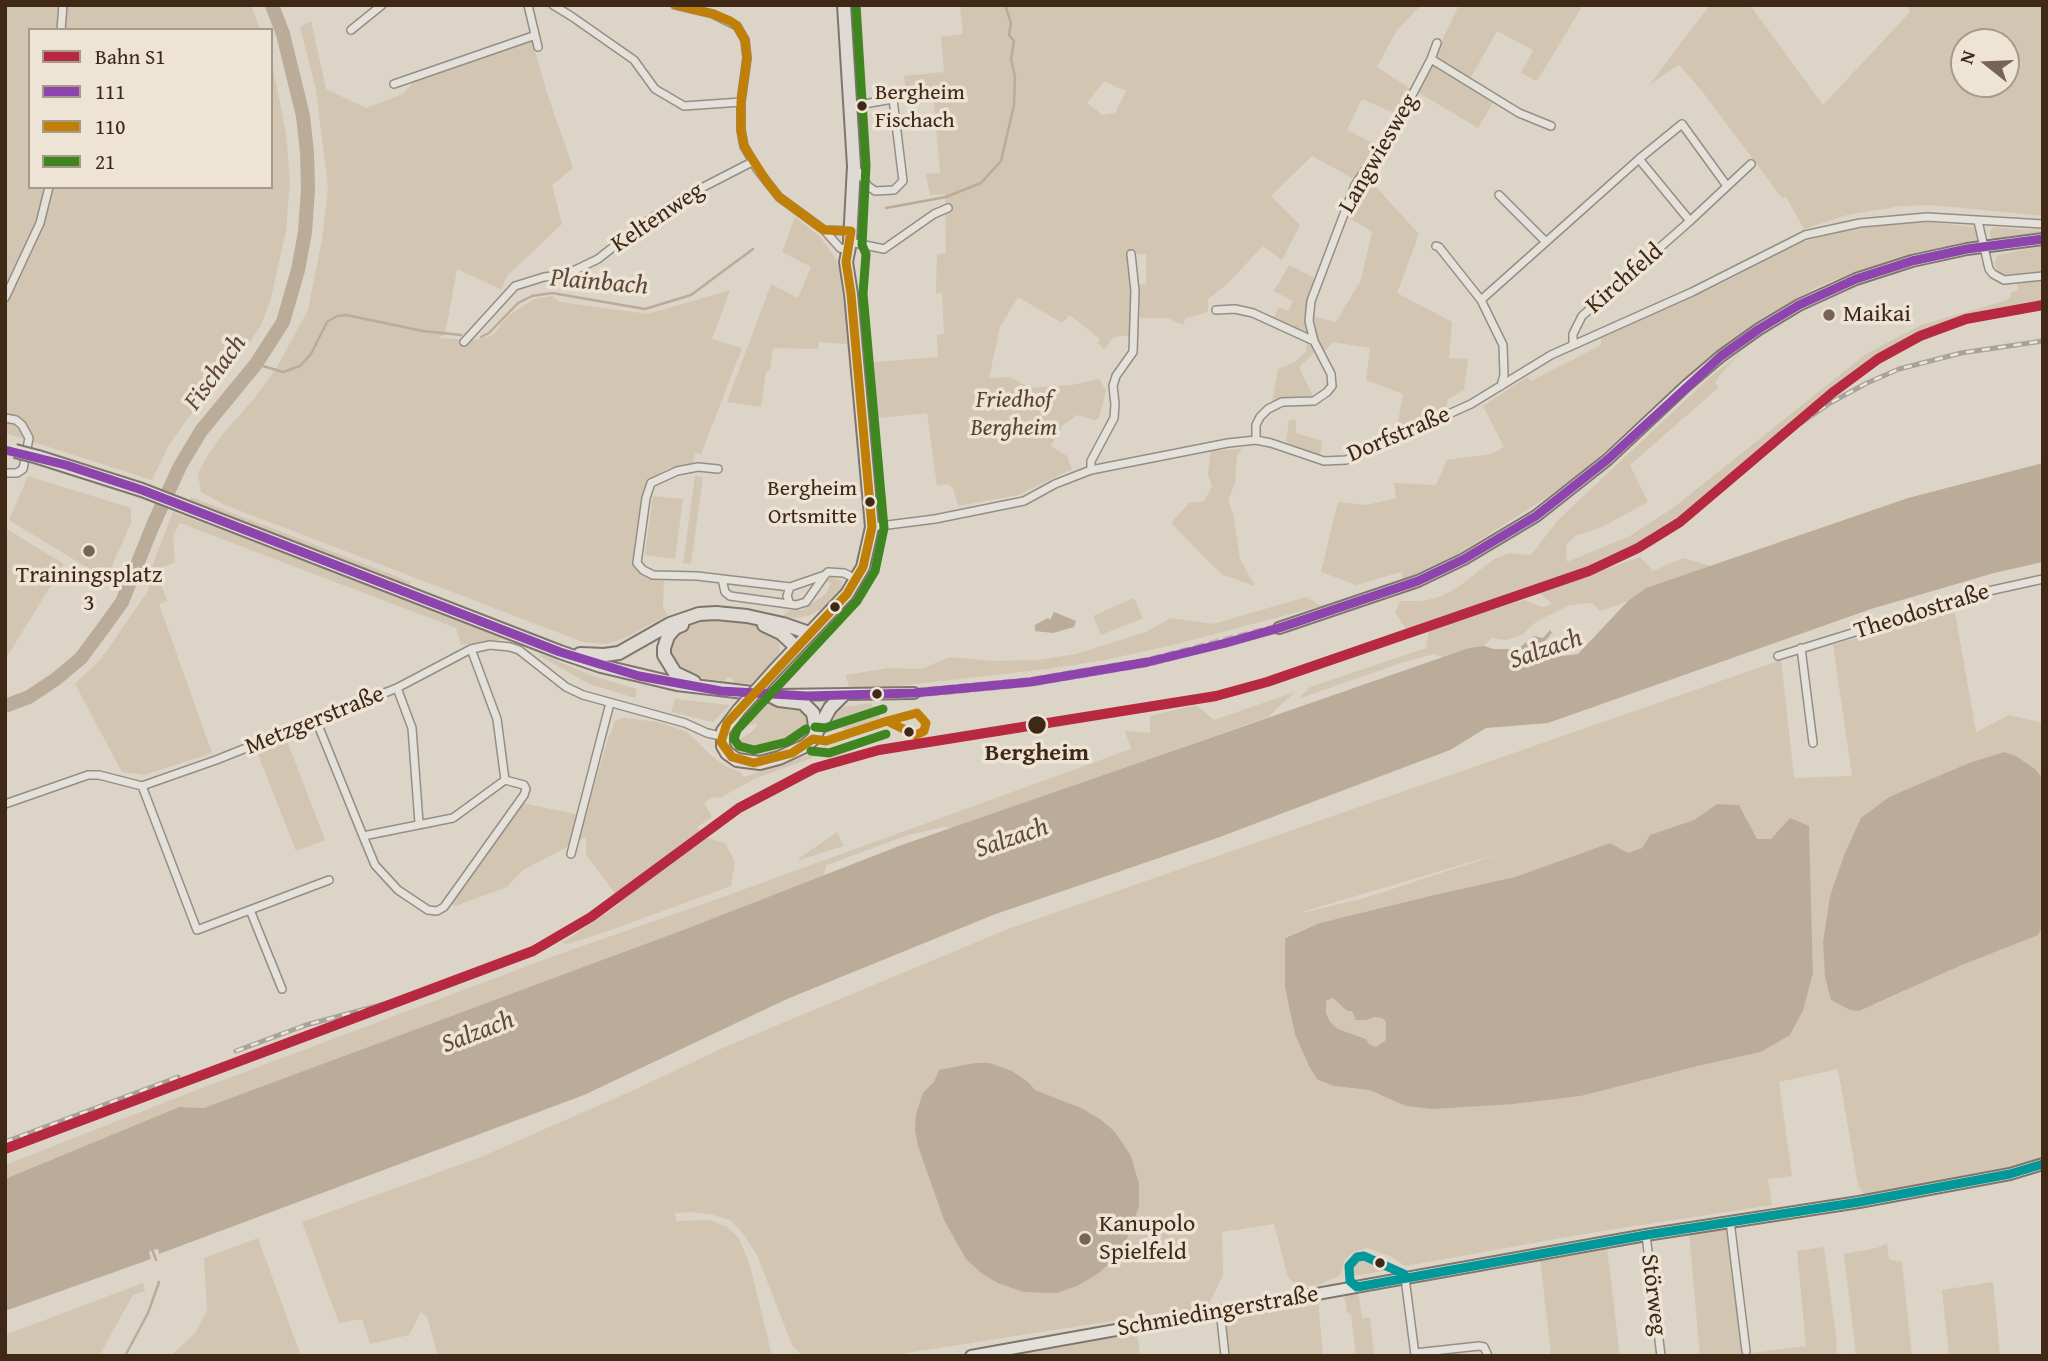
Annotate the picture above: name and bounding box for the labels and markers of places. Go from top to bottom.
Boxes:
place label: Bergheim Fischach [875,80,965,132]
marker: Bergheim Fischach [855,99,869,113]
place label: Maikai [1843,301,1911,329]
marker: Maikai [1821,307,1837,323]
place label: Bergheim Ortsmitte [767,476,857,528]
marker: Bergheim Ortsmitte [863,495,877,509]
marker: Trainingsplatz 3 [81,543,97,559]
place label: Trainingsplatz 3 [16,562,162,618]
unlabelled marker [828,600,842,614]
unlabelled marker [870,687,884,701]
marker: Bergheim [1026,714,1048,736]
unlabelled marker [902,725,916,739]
place label: Bergheim [985,740,1089,768]
place label: Kanupolo Spielfeld [1099,1211,1195,1267]
marker: Kanupolo Spielfeld [1077,1231,1093,1247]
unlabelled marker [1373,1256,1387,1270]

